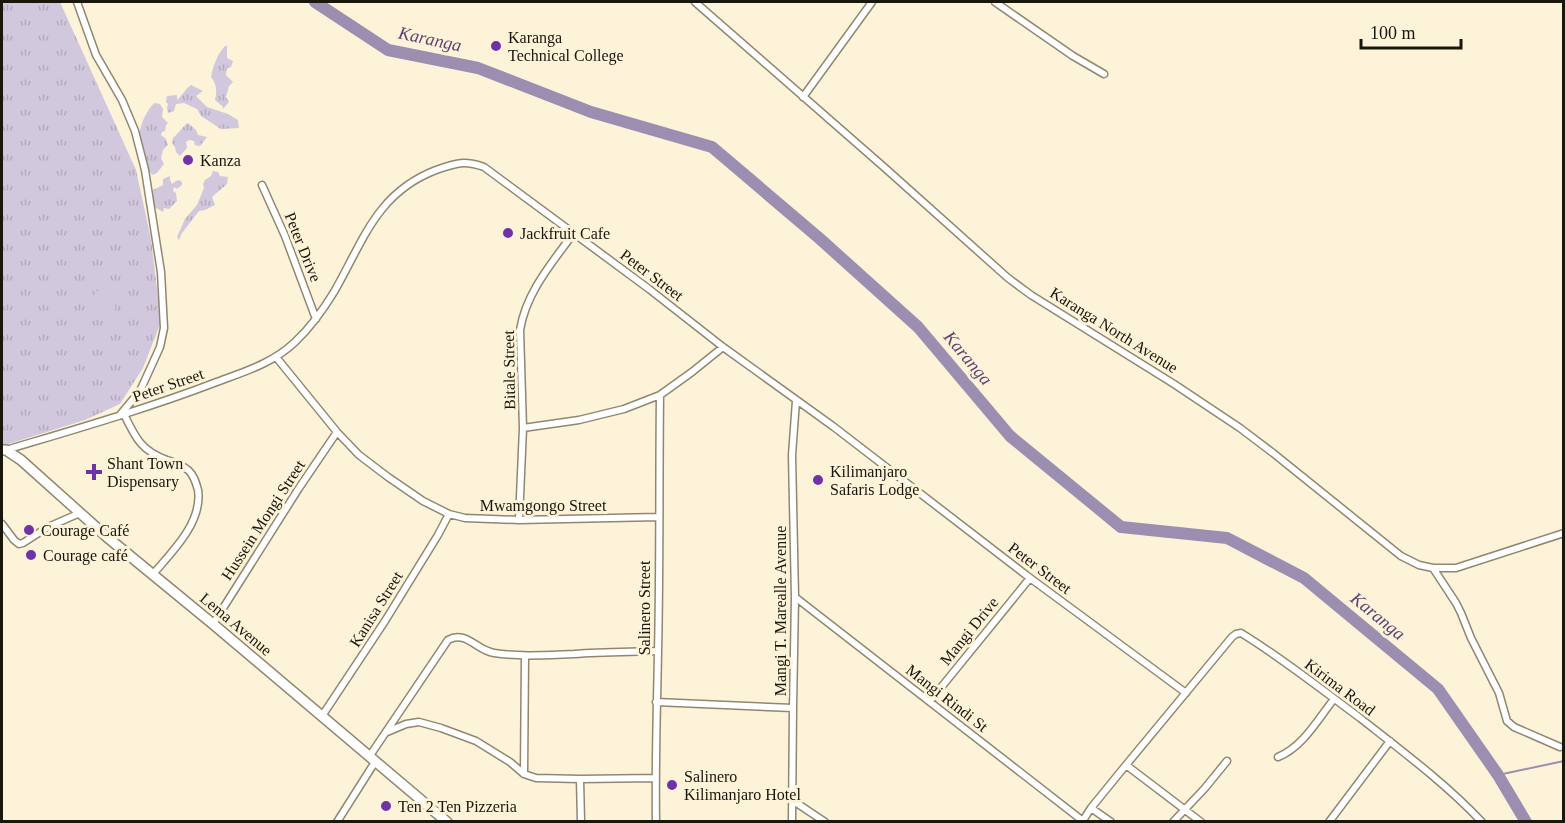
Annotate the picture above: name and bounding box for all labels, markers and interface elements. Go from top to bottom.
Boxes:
scale bar [1361,12,1462,50]
water label: Karanga [396,22,463,55]
text: 100 m [1370,23,1416,43]
place label: Karanga Technical College [508,29,624,65]
marker: Karanga Technical College [489,39,503,53]
place label: Kanza [200,152,241,169]
marker: Kanza [181,153,195,167]
street label: Peter Drive [281,210,325,284]
place label: Jackfruit Cafe [520,225,610,242]
marker: Jackfruit Cafe [501,226,515,240]
street label: Peter Street [617,246,687,304]
street label: Karanga North Avenue [1047,284,1181,377]
water label: Karanga [939,326,996,389]
street label: Bitale Street [500,330,518,410]
street label: Peter Street [130,365,206,405]
place label: Shant Town Dispensary [107,455,183,491]
street label: Hussein Mongi Street [218,456,309,584]
marker: Shant Town Dispensary [85,463,103,481]
place label: Kilimanjaro Safaris Lodge [830,463,919,499]
marker: Kilimanjaro Safaris Lodge [811,473,825,487]
street label: Mwamgongo Street [480,497,607,515]
place label: Courage Café [41,522,129,540]
marker: Courage Café [22,523,36,537]
street label: Mangi T. Marealle Avenue [772,526,790,696]
street label: Peter Street [1005,539,1075,597]
place label: Courage café [43,547,128,565]
marker: Courage café [24,548,38,562]
street label: Salinero Street [636,560,653,655]
street label: Kanisa Street [346,568,406,650]
water label: Karanga [1346,587,1409,644]
street label: Lema Avenue [197,589,275,659]
street label: Mangi Drive [937,594,1002,669]
street label: Kirima Road [1302,655,1378,719]
street label: Mangi Rindi St [902,661,992,736]
place label: Salinero Kilimanjaro Hotel [684,768,801,804]
marker: Salinero Kilimanjaro Hotel [665,778,679,792]
place label: Ten 2 Ten Pizzeria [398,798,517,815]
marker: Ten 2 Ten Pizzeria [379,799,393,813]

